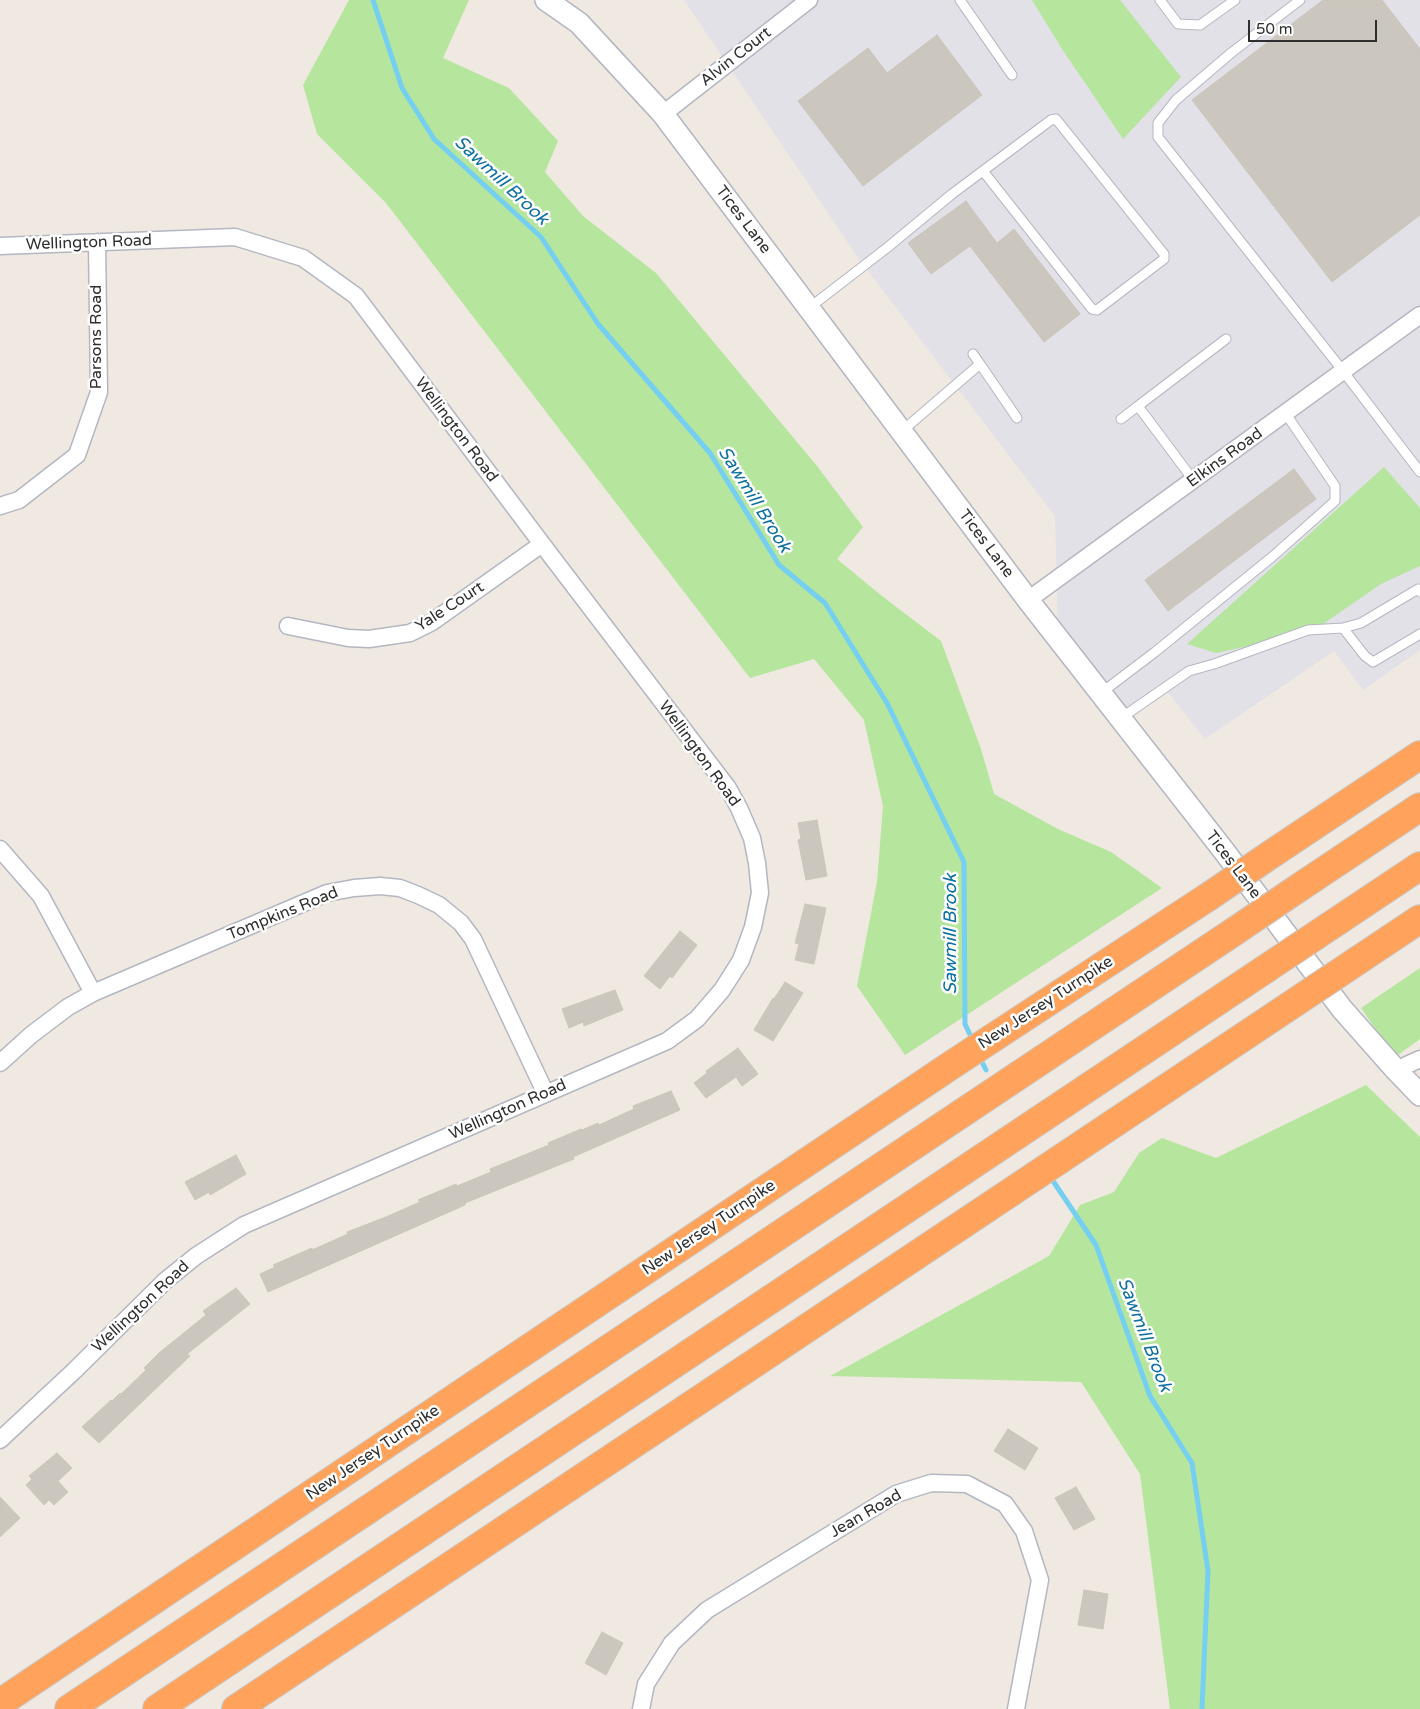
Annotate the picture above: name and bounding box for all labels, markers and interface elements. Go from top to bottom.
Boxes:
scale bar [1250,10,1379,42]
text: 50 m [1256,20,1293,38]
street label: Alvin Court [697,23,775,91]
water label: Sawmill Brook [450,132,552,230]
street label: Tices Lane [711,182,775,258]
street label: Wellington Road [26,231,152,255]
street label: Parsons Road [87,285,107,389]
street label: Wellington Road [410,374,502,486]
street label: Elkins Road [1183,424,1267,492]
water label: Sawmill Brook [713,443,795,557]
street label: Tices Lane [954,506,1018,582]
street label: Yale Court [412,578,488,636]
street label: Wellington Road [654,697,744,811]
street label: Tices Lane [1201,827,1265,903]
water label: Sawmill Brook [940,874,962,994]
street label: Tompkins Road [225,883,341,945]
street label: New Jersey Turnpike [975,952,1117,1054]
street label: Wellington Road [446,1076,570,1144]
street label: New Jersey Turnpike [639,1176,779,1280]
street label: Wellington Road [88,1257,194,1357]
water label: Sawmill Brook [1112,1275,1176,1395]
street label: New Jersey Turnpike [303,1401,443,1505]
street label: Jean Road [827,1486,905,1542]

